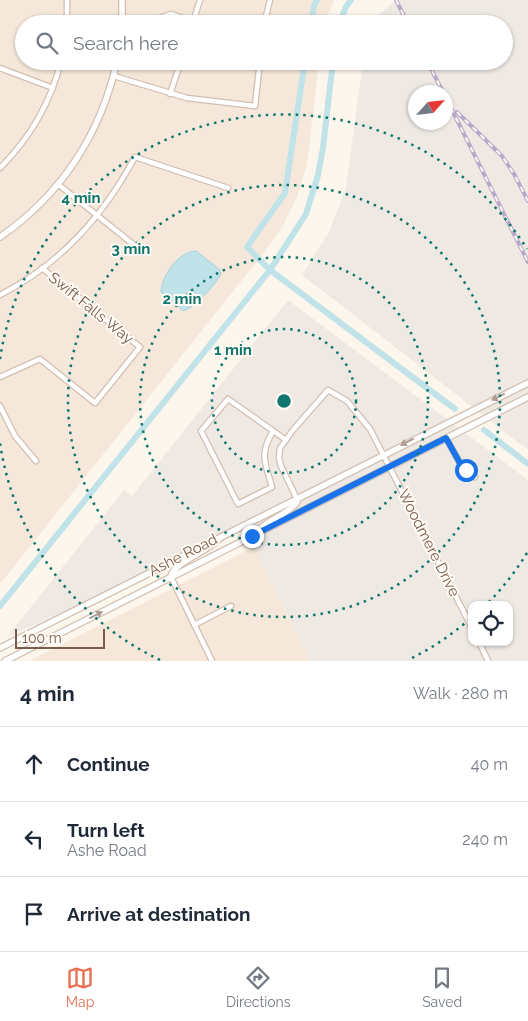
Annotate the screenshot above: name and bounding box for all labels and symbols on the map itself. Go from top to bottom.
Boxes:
north arrow [408,85,453,130]
text: 4 min [61,189,101,207]
text: 3 min [112,240,150,258]
street label: Swift Falls Way [45,268,137,348]
text: 2 min [163,290,201,308]
text: 1 min [214,341,252,359]
centre of rings [275,392,293,410]
one-way arrow [491,393,505,401]
one-way arrow [400,438,414,446]
route start [455,459,478,482]
street label: Woodmere Drive [394,486,464,600]
route end [241,525,264,548]
street label: Ashe Road [146,530,220,580]
one-way arrow [89,611,103,619]
scale bar [15,626,105,649]

